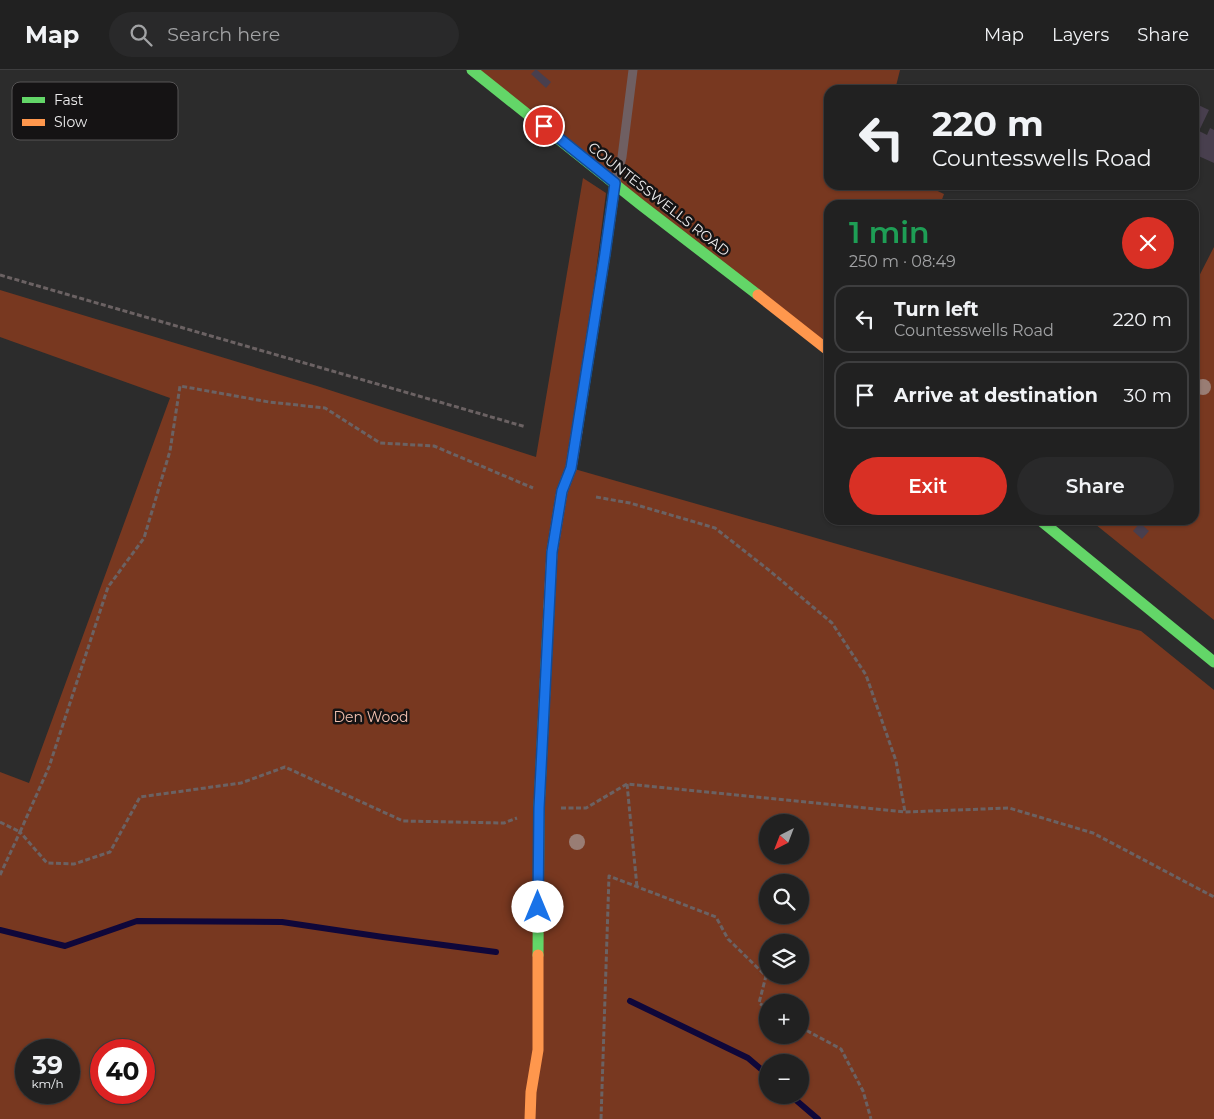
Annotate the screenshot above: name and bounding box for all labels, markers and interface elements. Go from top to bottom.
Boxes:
search box [109,12,459,57]
text: Map [25,20,79,49]
icon: search [127,21,155,49]
text: Search here [167,23,280,46]
text: Map [984,24,1024,46]
text: Layers [1052,24,1109,46]
text: Share [1137,24,1189,46]
legend [12,82,178,140]
text: Fast [54,91,84,109]
text: 220 m [932,102,1044,145]
pin [523,105,565,147]
icon: left [849,105,914,170]
icon: arrive [530,112,558,140]
text: Slow [54,113,88,131]
street label: COUNTESSWELLS ROAD [585,138,733,260]
text: Countesswells Road [932,145,1152,172]
text: 1 min [849,214,930,251]
button: close [1122,217,1174,269]
text: 250 m · 08:49 [849,252,956,271]
text: Turn left [894,298,979,321]
icon: left [851,305,879,333]
text: 220 m [1113,308,1172,331]
text: Countesswells Road [894,321,1054,340]
icon: arrive [851,381,879,409]
text: Arrive at destination [894,384,1098,407]
text: 30 m [1124,384,1172,407]
button: Exit [849,457,1007,515]
button: Share [1017,457,1174,515]
park label: Den Wood [334,708,408,726]
north arrow [759,814,809,864]
map controls [759,814,809,1104]
button: search [759,874,809,924]
position arrow [511,880,563,932]
button: layers [759,934,809,984]
button: + [759,994,809,1044]
speed limit sign: 40 [90,1039,155,1104]
text: 39 [32,1050,63,1080]
button: − [759,1054,809,1104]
text: km/h [31,1076,64,1091]

